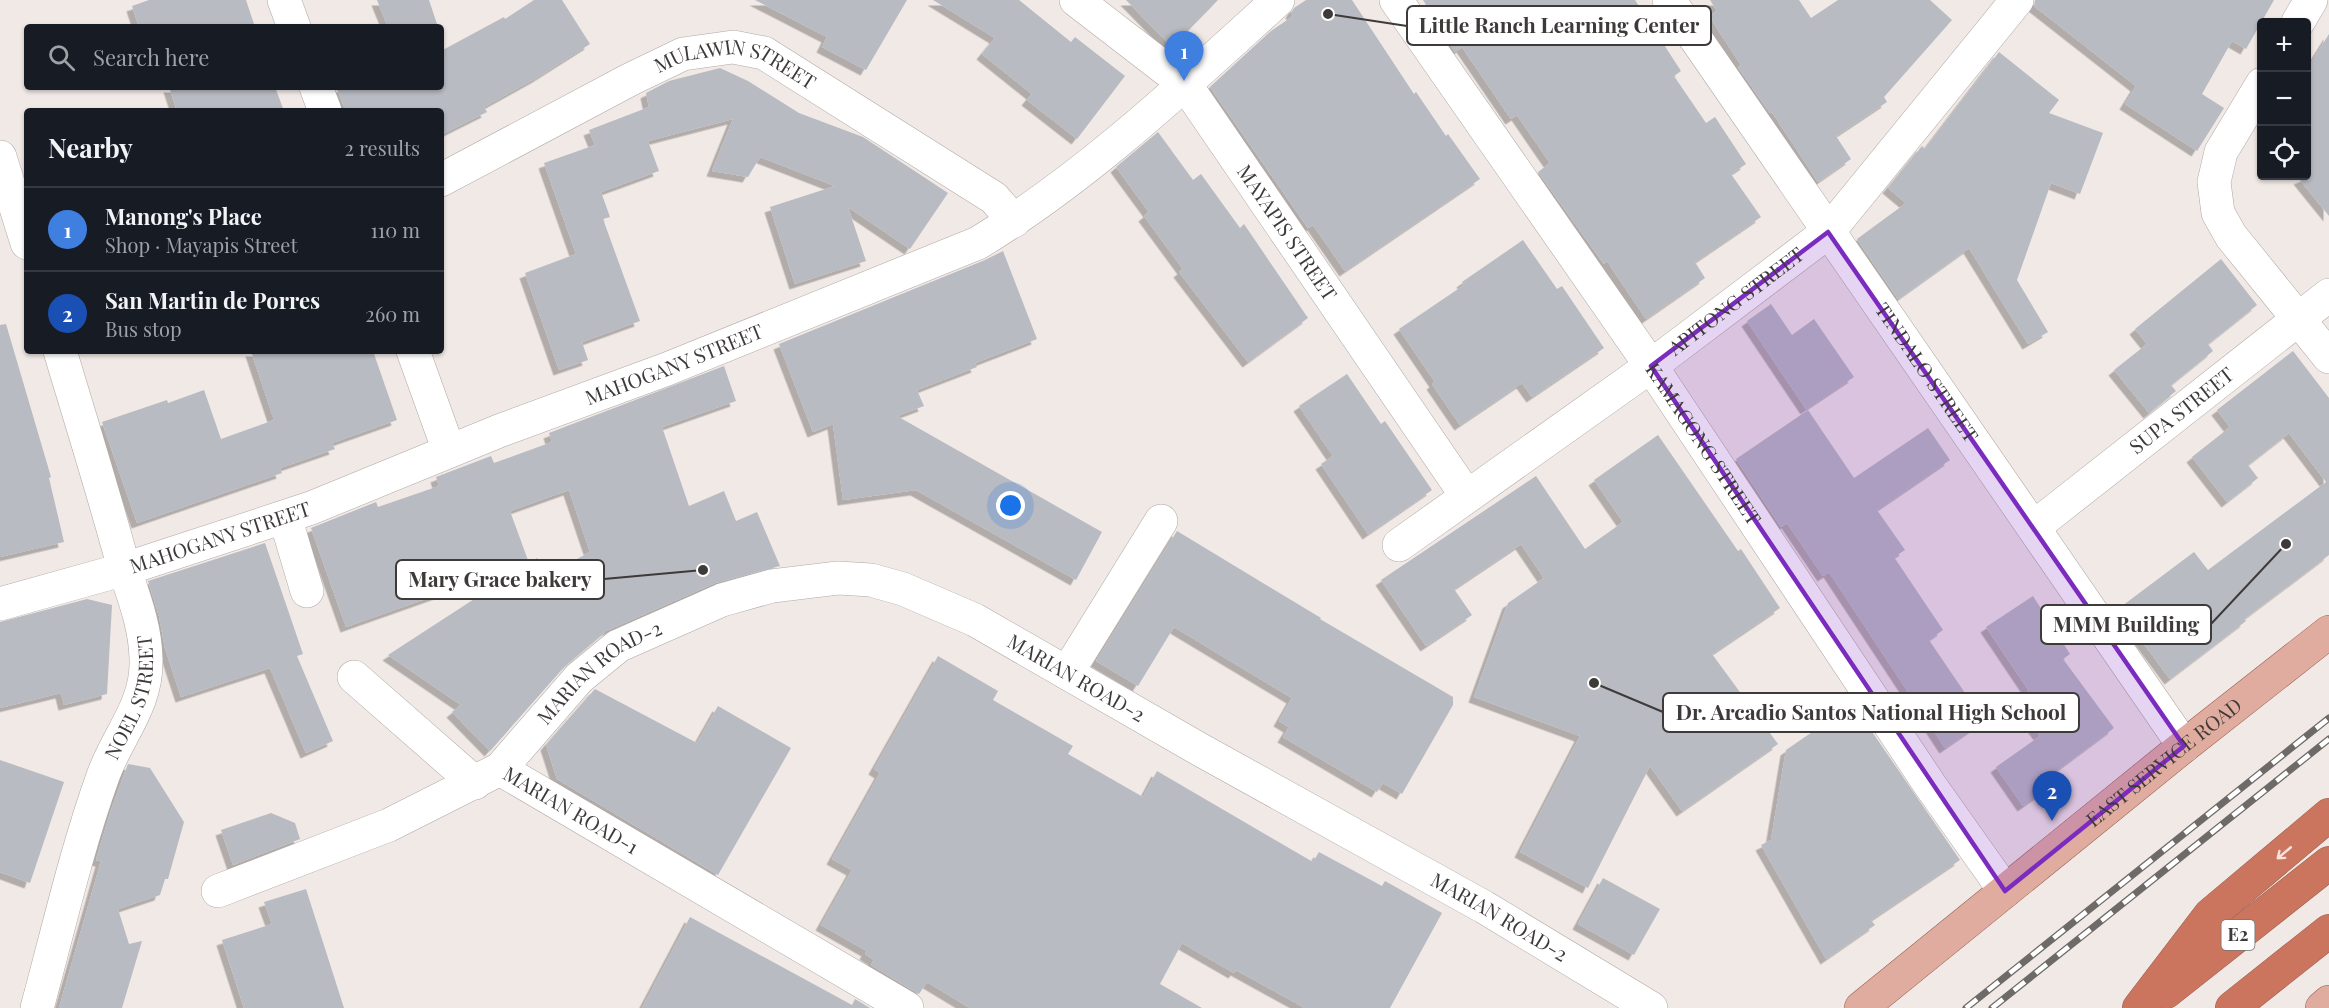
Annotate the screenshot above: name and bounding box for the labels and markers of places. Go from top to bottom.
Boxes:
callout: Little Ranch Learning Center [1407,6,1711,45]
pin: 1 [1164,32,1204,81]
callout: Mary Grace bakery [396,560,604,599]
callout: MMM Building [2041,605,2211,644]
callout: Dr. Arcadio Santos National High School [1663,693,2079,732]
pin: 2 [2032,772,2072,821]

